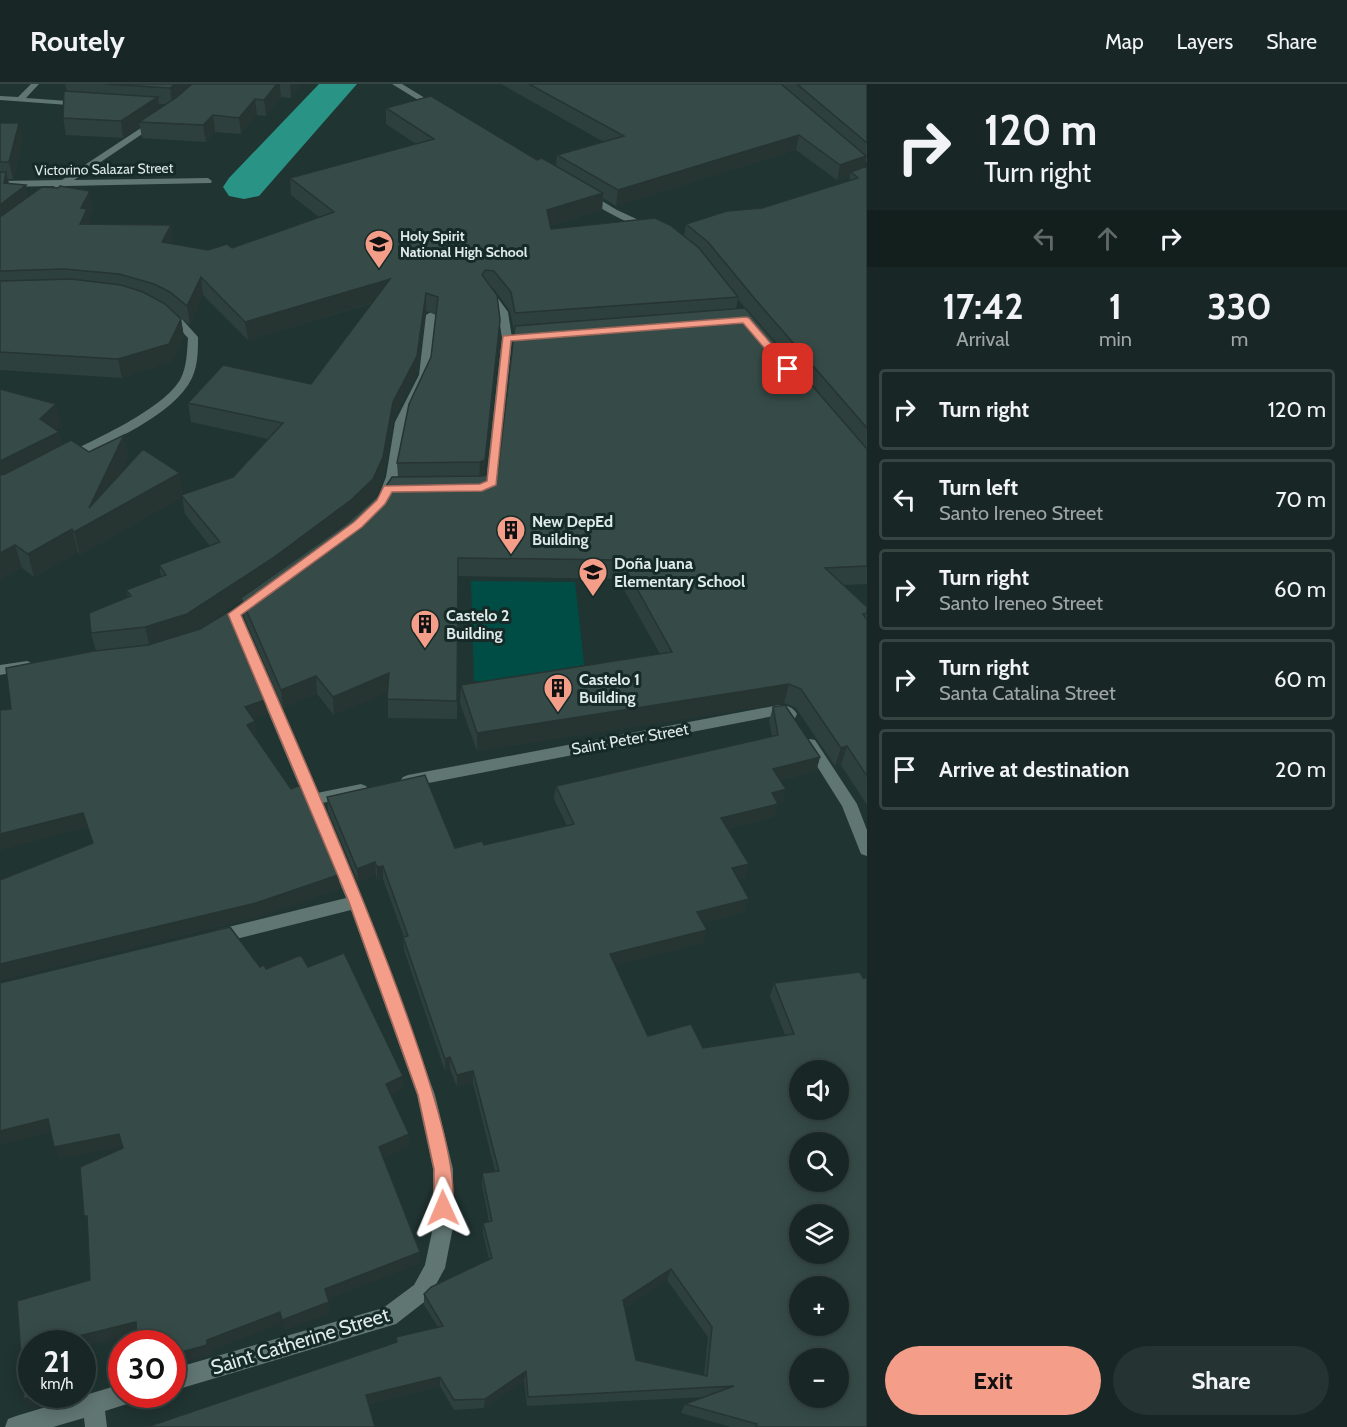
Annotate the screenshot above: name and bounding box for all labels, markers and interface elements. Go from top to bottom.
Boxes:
text: Routely [30,24,125,58]
text: Map [1105,29,1144,54]
text: Layers [1177,29,1233,54]
text: Share [1266,29,1317,54]
text: 120 m [984,104,1097,156]
icon: right [885,108,963,186]
text: Turn right [984,156,1091,189]
street label: Victorino Salazar Street [35,159,174,179]
icon: left [1028,222,1061,255]
icon: ahead [1091,222,1124,255]
icon: right [1154,222,1187,255]
place label: Holy Spirit National High School [400,227,528,261]
school or university icon: Holy Spirit National High School [363,228,395,270]
text: 17:42 [942,284,1023,328]
text: 1 [1109,284,1122,328]
text: 330 [1207,284,1272,328]
text: Arrival [956,327,1010,351]
text: min [1099,327,1132,351]
text: m [1231,327,1248,351]
pin [762,343,813,394]
icon: arrive [771,352,804,385]
icon: right [888,393,921,426]
text: Turn right [939,396,1029,423]
text: 120 m [1268,396,1326,423]
text: Turn left [939,474,1018,501]
icon: left [888,483,921,516]
text: 70 m [1276,486,1326,513]
text: Santo Ireneo Street [939,501,1103,525]
place label: New DepEd Building [532,512,613,549]
building icon: New DepEd Building [495,514,527,556]
place label: Doña Juana Elementary School [614,554,745,591]
school or university icon: Doña Juana Elementary School [577,556,609,598]
text: Turn right [939,564,1029,591]
icon: right [888,573,921,606]
text: 60 m [1274,576,1326,603]
text: Santo Ireneo Street [939,591,1103,615]
place label: Castelo 2 Building [446,606,510,643]
building icon: Castelo 2 Building [409,608,441,650]
text: Turn right [939,654,1029,681]
icon: right [888,663,921,696]
text: 60 m [1274,666,1326,693]
place label: Castelo 1 Building [579,670,640,707]
building icon: Castelo 1 Building [542,672,574,714]
text: Santa Catalina Street [939,681,1116,705]
street label: Saint Peter Street [570,719,691,759]
icon: arrive [888,753,921,786]
text: Arrive at destination [939,756,1129,783]
text: 20 m [1275,756,1326,783]
map controls [789,1060,849,1408]
button: sound [789,1060,849,1120]
button: search [789,1132,849,1192]
position arrow [411,1176,475,1240]
button: layers [789,1204,849,1264]
button: + [789,1276,849,1336]
street label: Saint Catherine Street [208,1302,392,1380]
speed limit sign: 30 [108,1330,186,1408]
text: 21 [44,1343,70,1380]
button: Exit [885,1346,1101,1415]
button: Share [1113,1346,1329,1415]
button: − [789,1348,849,1408]
text: km/h [41,1375,73,1393]

